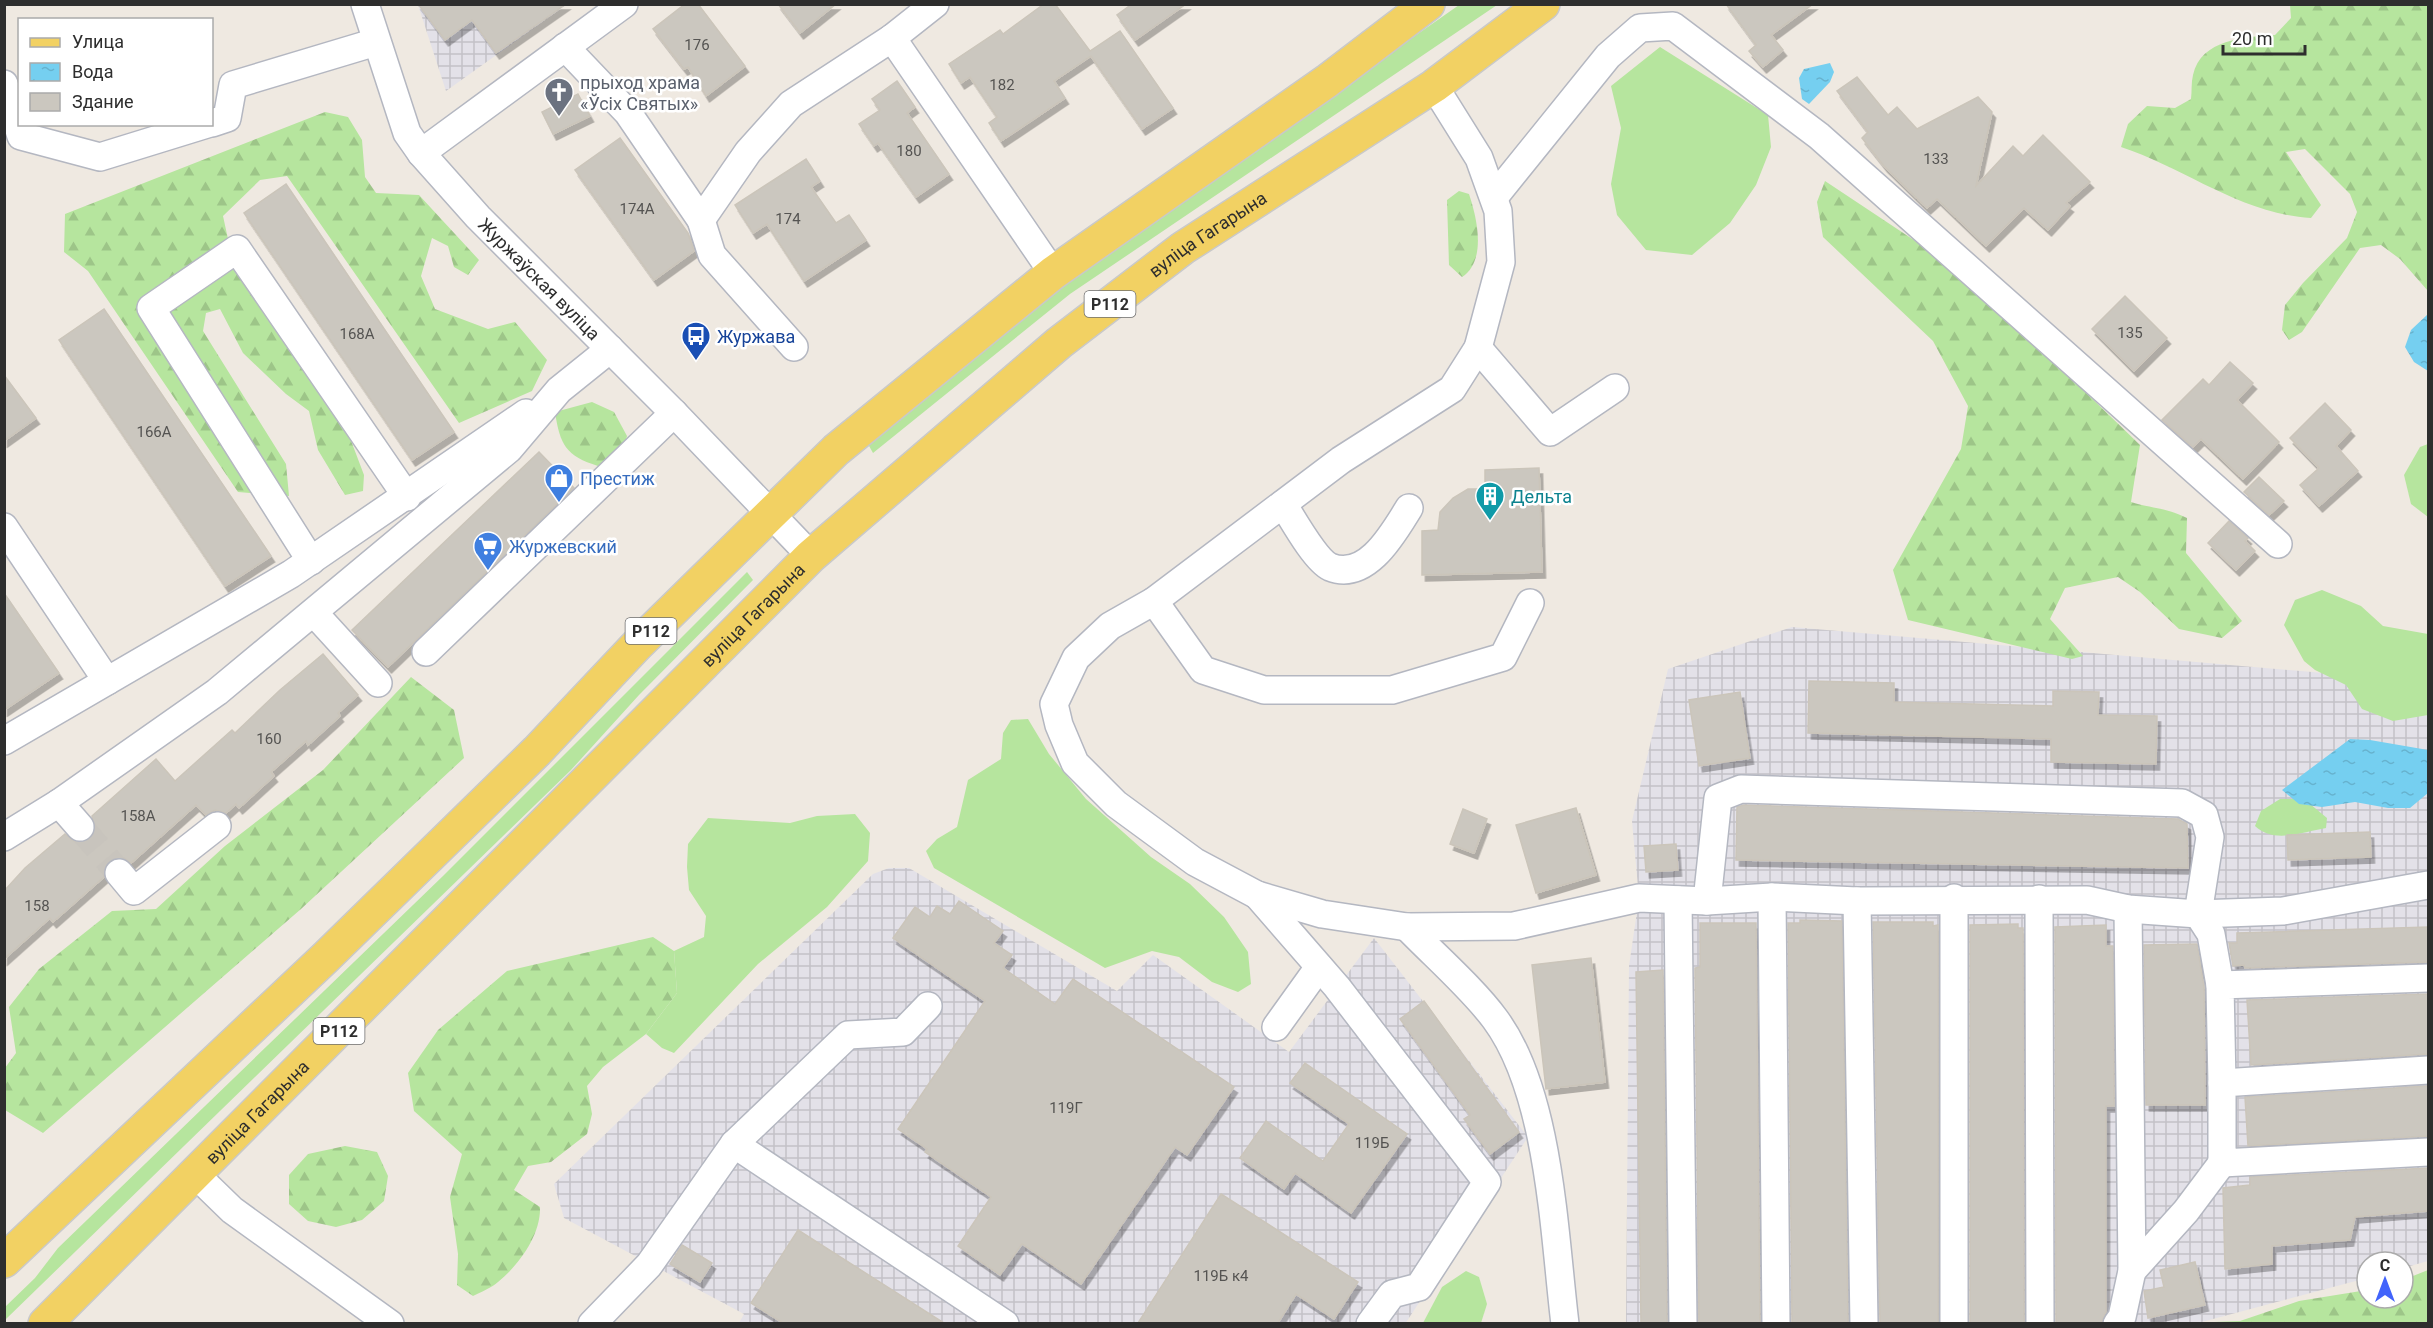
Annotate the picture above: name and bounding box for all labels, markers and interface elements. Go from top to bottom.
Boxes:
legend [18,18,213,126]
scale bar [2223,18,2306,56]
text: 20 m [2232,28,2272,49]
text: Улица [72,31,124,52]
house number: 176 [684,36,710,54]
text: Вода [72,61,114,82]
place label: прыход храма «Ўсіх Святых» [580,72,700,114]
church icon: прыход храма «Ўсіх Святых» [543,76,575,118]
house number: 182 [989,76,1015,94]
text: Здание [72,91,134,112]
house number: 180 [896,142,922,160]
house number: 133 [1923,150,1949,168]
street label: вуліца Гагарына [1144,187,1270,281]
house number: 174А [619,200,655,218]
house number: 174 [775,210,801,228]
street label: Журжаўская вуліца [474,213,605,344]
road number: Р112 [1084,291,1136,317]
bus stop icon: Журжава [680,320,712,362]
house number: 135 [2117,324,2143,342]
house number: 168А [339,325,375,343]
place label: Журжава [717,326,795,347]
house number: 166А [136,423,172,441]
shop icon: Престиж [543,462,575,504]
place label: Престиж [580,468,655,489]
building icon: Дельта [1474,480,1506,522]
place label: Дельта [1511,486,1572,507]
supermarket icon: Журжевский [472,530,504,572]
place label: Журжевский [509,536,617,557]
street label: вуліца Гагарына [697,558,809,671]
road number: Р112 [626,618,676,644]
house number: 160 [256,730,282,748]
house number: 158А [120,807,156,825]
house number: 158 [24,897,50,915]
road number: Р112 [314,1018,364,1044]
street label: вуліца Гагарына [201,1055,313,1168]
house number: 119Г [1049,1099,1083,1117]
house number: 119Б [1355,1134,1389,1152]
north arrow [2355,1250,2415,1310]
text: С [2380,1256,2390,1275]
house number: 119Б к4 [1193,1267,1249,1285]

